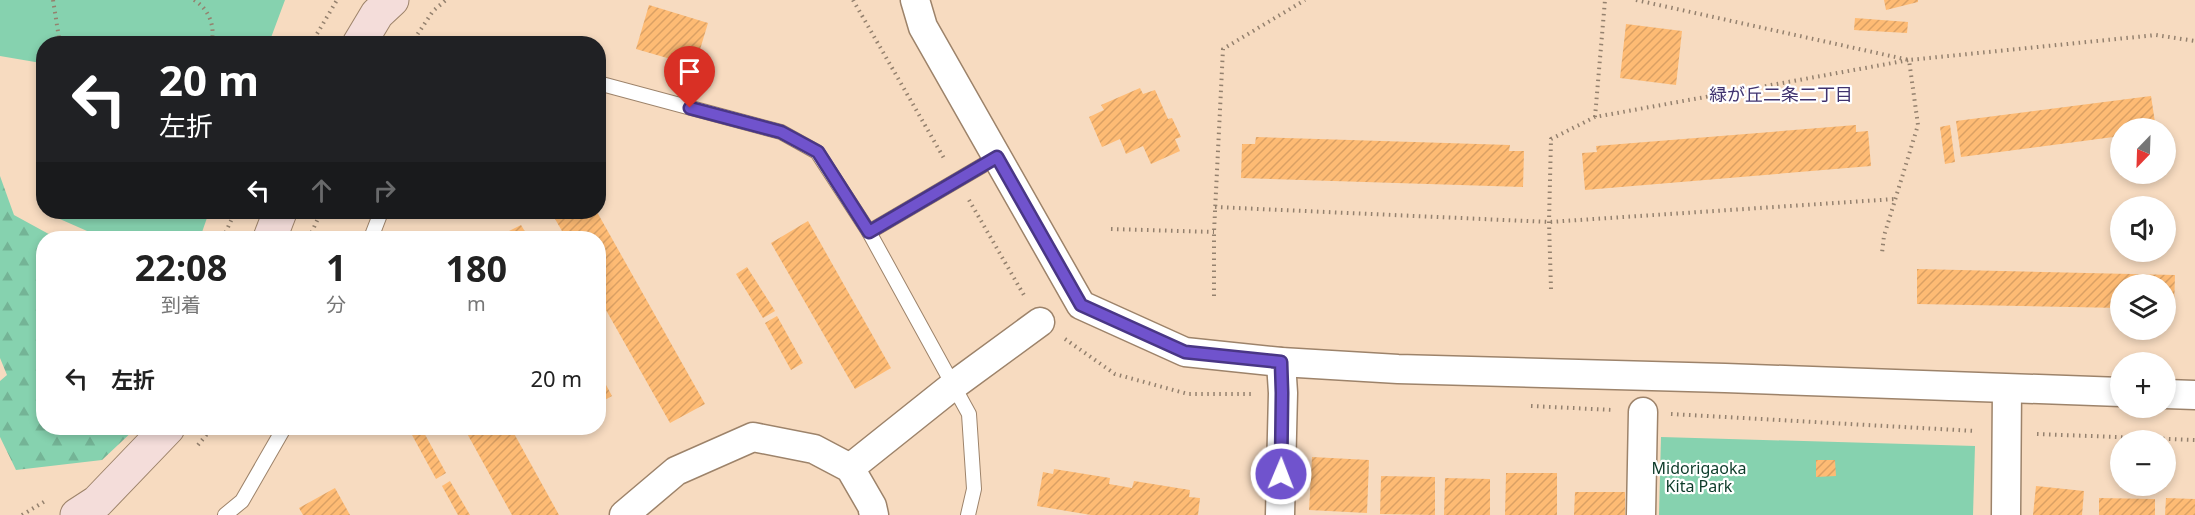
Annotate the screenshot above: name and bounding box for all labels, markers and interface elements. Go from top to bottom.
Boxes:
pin [664,46,715,108]
text: 20 m [159,51,259,108]
icon: arrive [673,55,706,88]
icon: left [60,60,138,138]
district label: 緑が丘二条二丁目 [1709,82,1853,106]
text: 左折 [159,107,213,144]
north arrow [2110,118,2176,184]
map controls [2110,118,2176,496]
icon: left [242,174,275,207]
icon: ahead [305,174,338,207]
icon: right [368,174,401,207]
button: sound [2110,196,2176,262]
text: 22:08 [135,243,227,292]
text: 1 [326,243,347,292]
text: 180 [445,244,507,293]
button: layers [2110,274,2176,340]
text: m [467,290,486,317]
text: 到着 [161,291,201,318]
text: 分 [326,291,346,318]
button: + [2110,352,2176,418]
icon: left [60,362,93,395]
text: 20 m [531,363,582,393]
text: 左折 [111,364,155,394]
button: − [2110,430,2176,496]
position arrow [1249,442,1313,506]
park label: Midorigaoka Kita Park [1652,457,1746,497]

